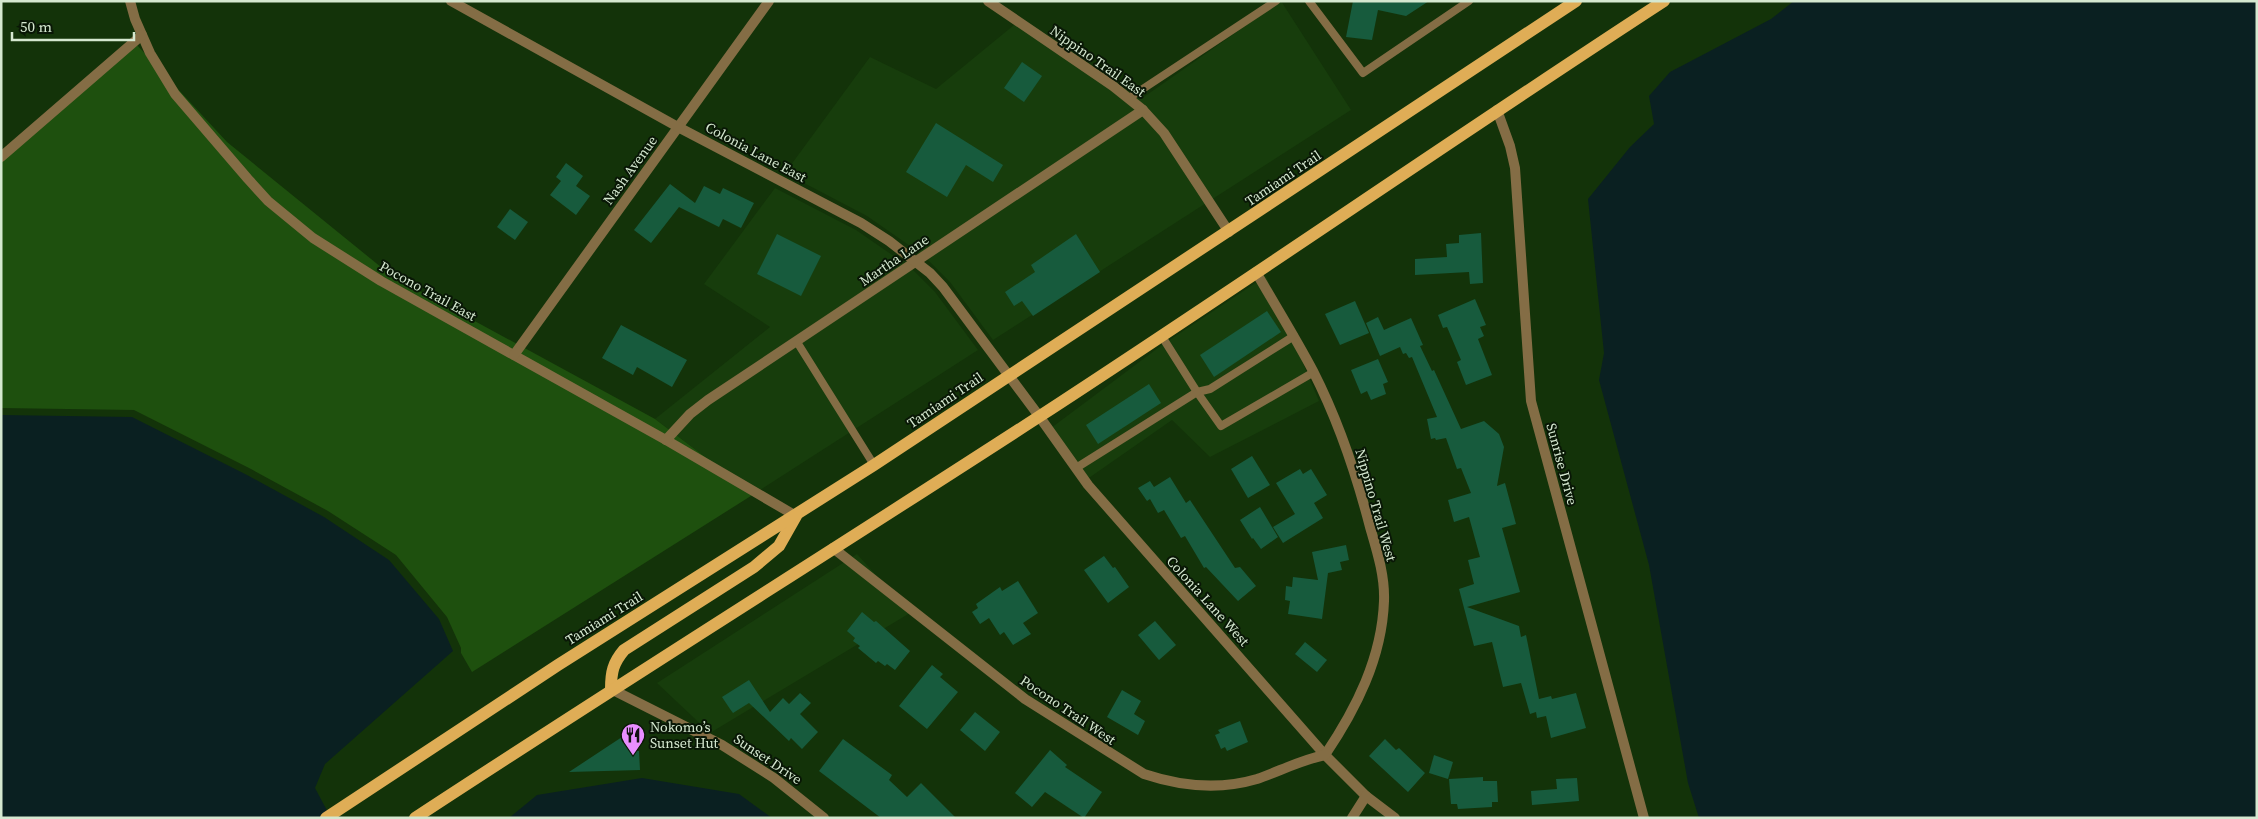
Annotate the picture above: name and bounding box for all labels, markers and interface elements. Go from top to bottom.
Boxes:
scale bar [12,10,135,42]
text: 50 m [20,16,52,37]
street label: Nippino Trail East [1046,21,1150,102]
street label: Colonia Lane East [702,117,810,187]
street label: Nash Avenue [598,131,662,209]
street label: Tamiami Trail [1241,145,1325,211]
street label: Martha Lane [855,229,933,291]
street label: Pocono Trail East [376,256,480,326]
street label: Tamiami Trail [903,367,987,433]
street label: Sunrise Drive [1541,421,1583,507]
street label: Nippino Trail West [1350,446,1402,564]
street label: Colonia Lane West [1162,551,1254,651]
street label: Tamiami Trail [561,586,647,650]
street label: Pocono Trail West [1016,670,1120,750]
place label: Nokomo’s Sunset Hut [650,717,719,753]
restaurant icon: Nokomo’s Sunset Hut [620,722,646,756]
street label: Sunset Drive [730,729,806,789]

